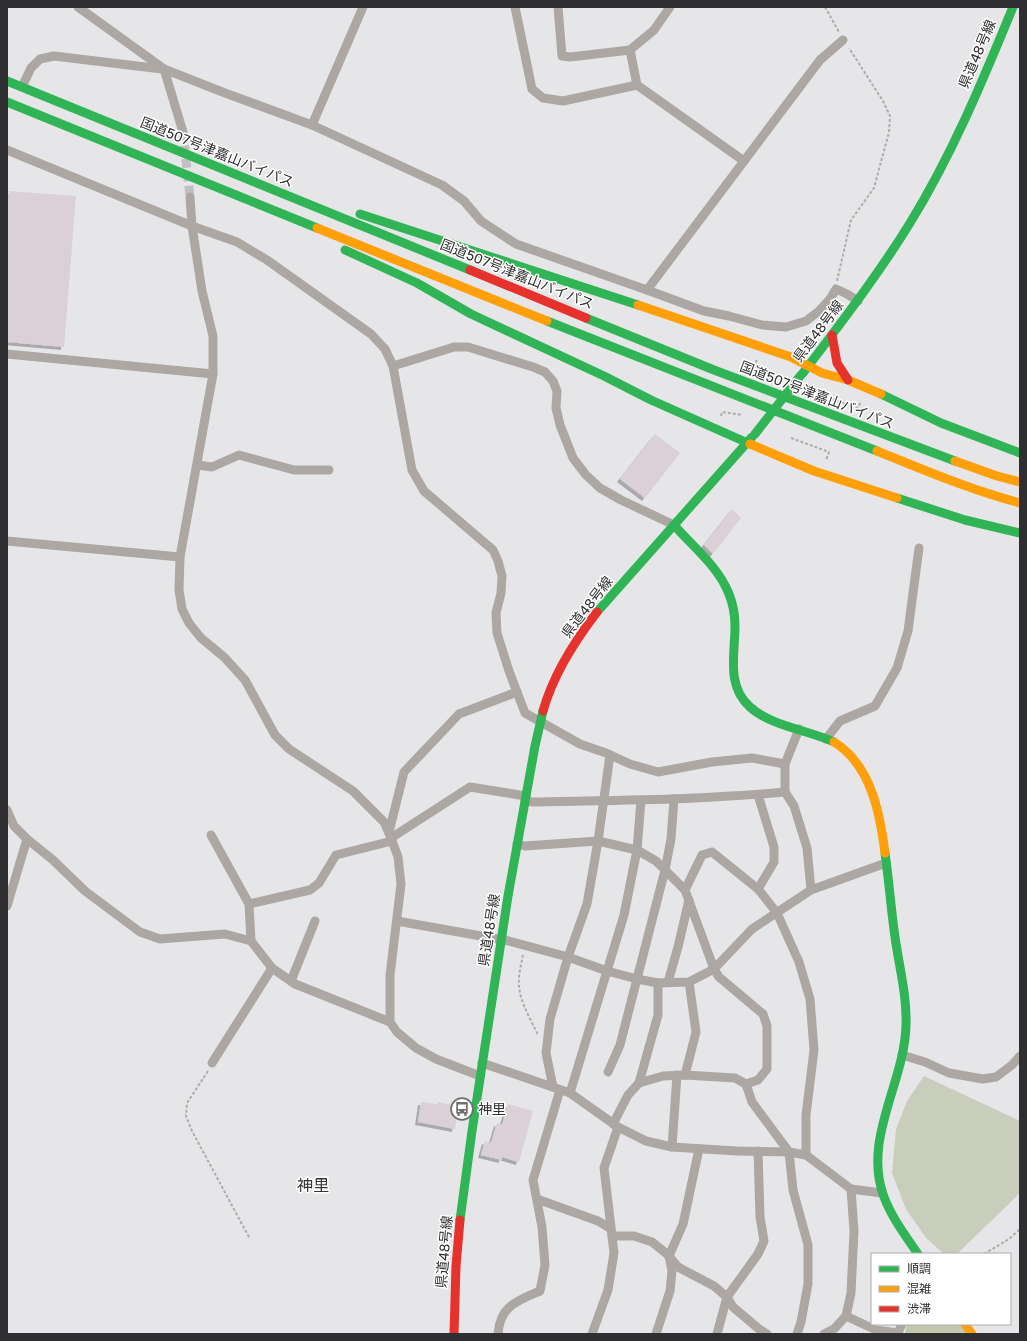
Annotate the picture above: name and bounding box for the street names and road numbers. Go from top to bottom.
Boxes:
street label: 県道48号線 [954,17,999,91]
street label: 国道507号津嘉山バイパス [138,113,296,190]
street label: 国道507号津嘉山バイパス [438,235,596,312]
street label: 県道48号線 [789,296,846,365]
street label: 国道507号津嘉山バイパス [738,357,897,432]
street label: 県道48号線 [557,573,616,641]
street label: 県道48号線 [474,892,503,967]
street label: 県道48号線 [432,1215,455,1289]

